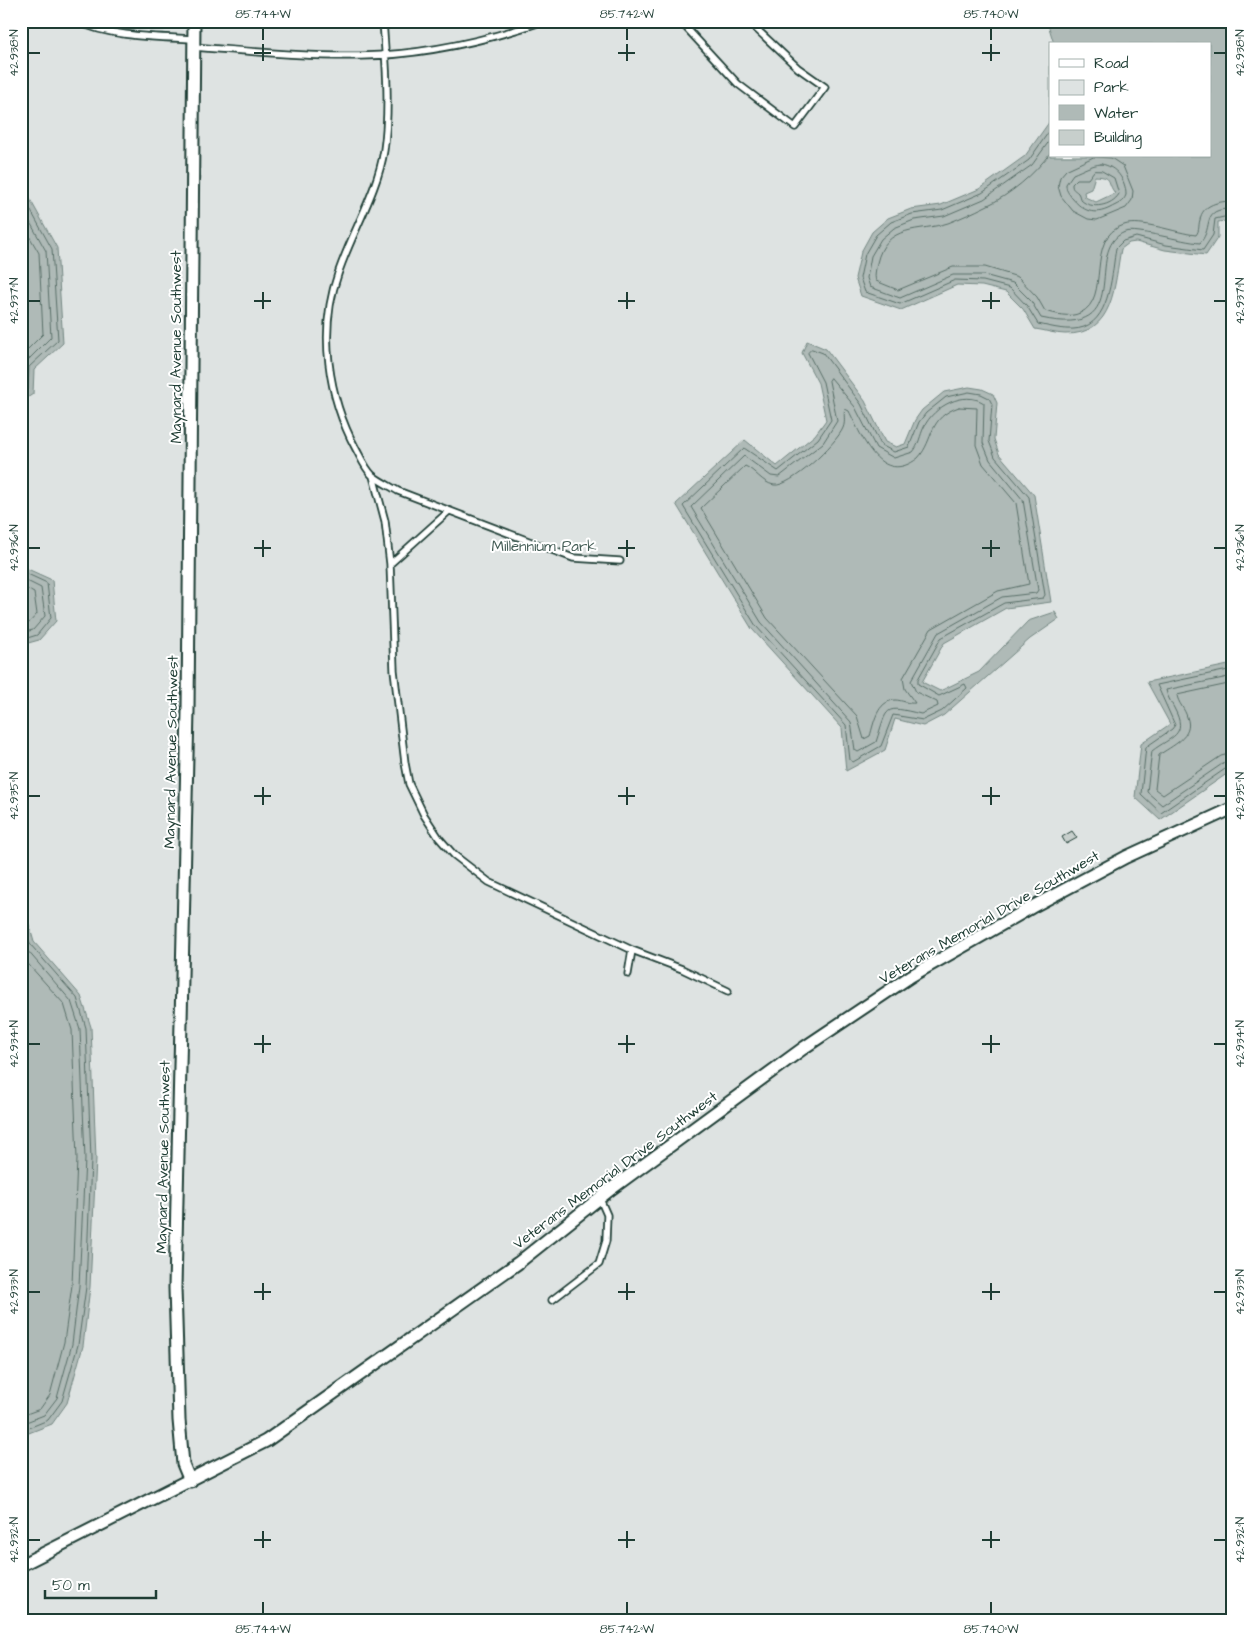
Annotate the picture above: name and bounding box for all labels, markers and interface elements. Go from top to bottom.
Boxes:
text: 85.744°W [235,6,292,23]
text: 85.742°W [600,6,655,23]
text: 85.740°W [963,6,1019,23]
text: 42.938°N [6,29,23,77]
text: 42.938°N [1232,29,1249,77]
legend [1049,42,1212,158]
text: Road [1094,53,1129,74]
text: Park [1094,77,1129,98]
text: Water [1094,103,1138,124]
text: Building [1094,127,1142,149]
street label: Maynard Avenue Southwest [166,250,188,444]
text: 42.937°N [6,277,23,325]
text: 42.937°N [1232,277,1249,325]
text: 42.936°N [6,524,23,572]
text: 42.936°N [1232,524,1249,572]
park label: Millennium Park [492,536,596,557]
street label: Maynard Avenue Southwest [159,655,185,849]
text: 42.935°N [6,771,23,820]
text: 42.935°N [1232,771,1249,820]
street label: Veterans Memorial Drive Southwest [875,846,1103,989]
text: 42.934°N [6,1020,23,1068]
text: 42.934°N [1232,1020,1249,1068]
street label: Maynard Avenue Southwest [151,1060,177,1254]
street label: Veterans Memorial Drive Southwest [509,1086,722,1254]
text: 42.933°N [6,1269,23,1315]
text: 42.933°N [1232,1269,1249,1315]
text: 42.932°N [6,1516,23,1563]
text: 42.932°N [1232,1516,1249,1563]
scale bar [45,1567,156,1599]
text: 50 m [52,1575,90,1596]
text: 85.744°W [235,1621,292,1638]
text: 85.742°W [600,1621,655,1638]
text: 85.740°W [963,1621,1019,1638]

